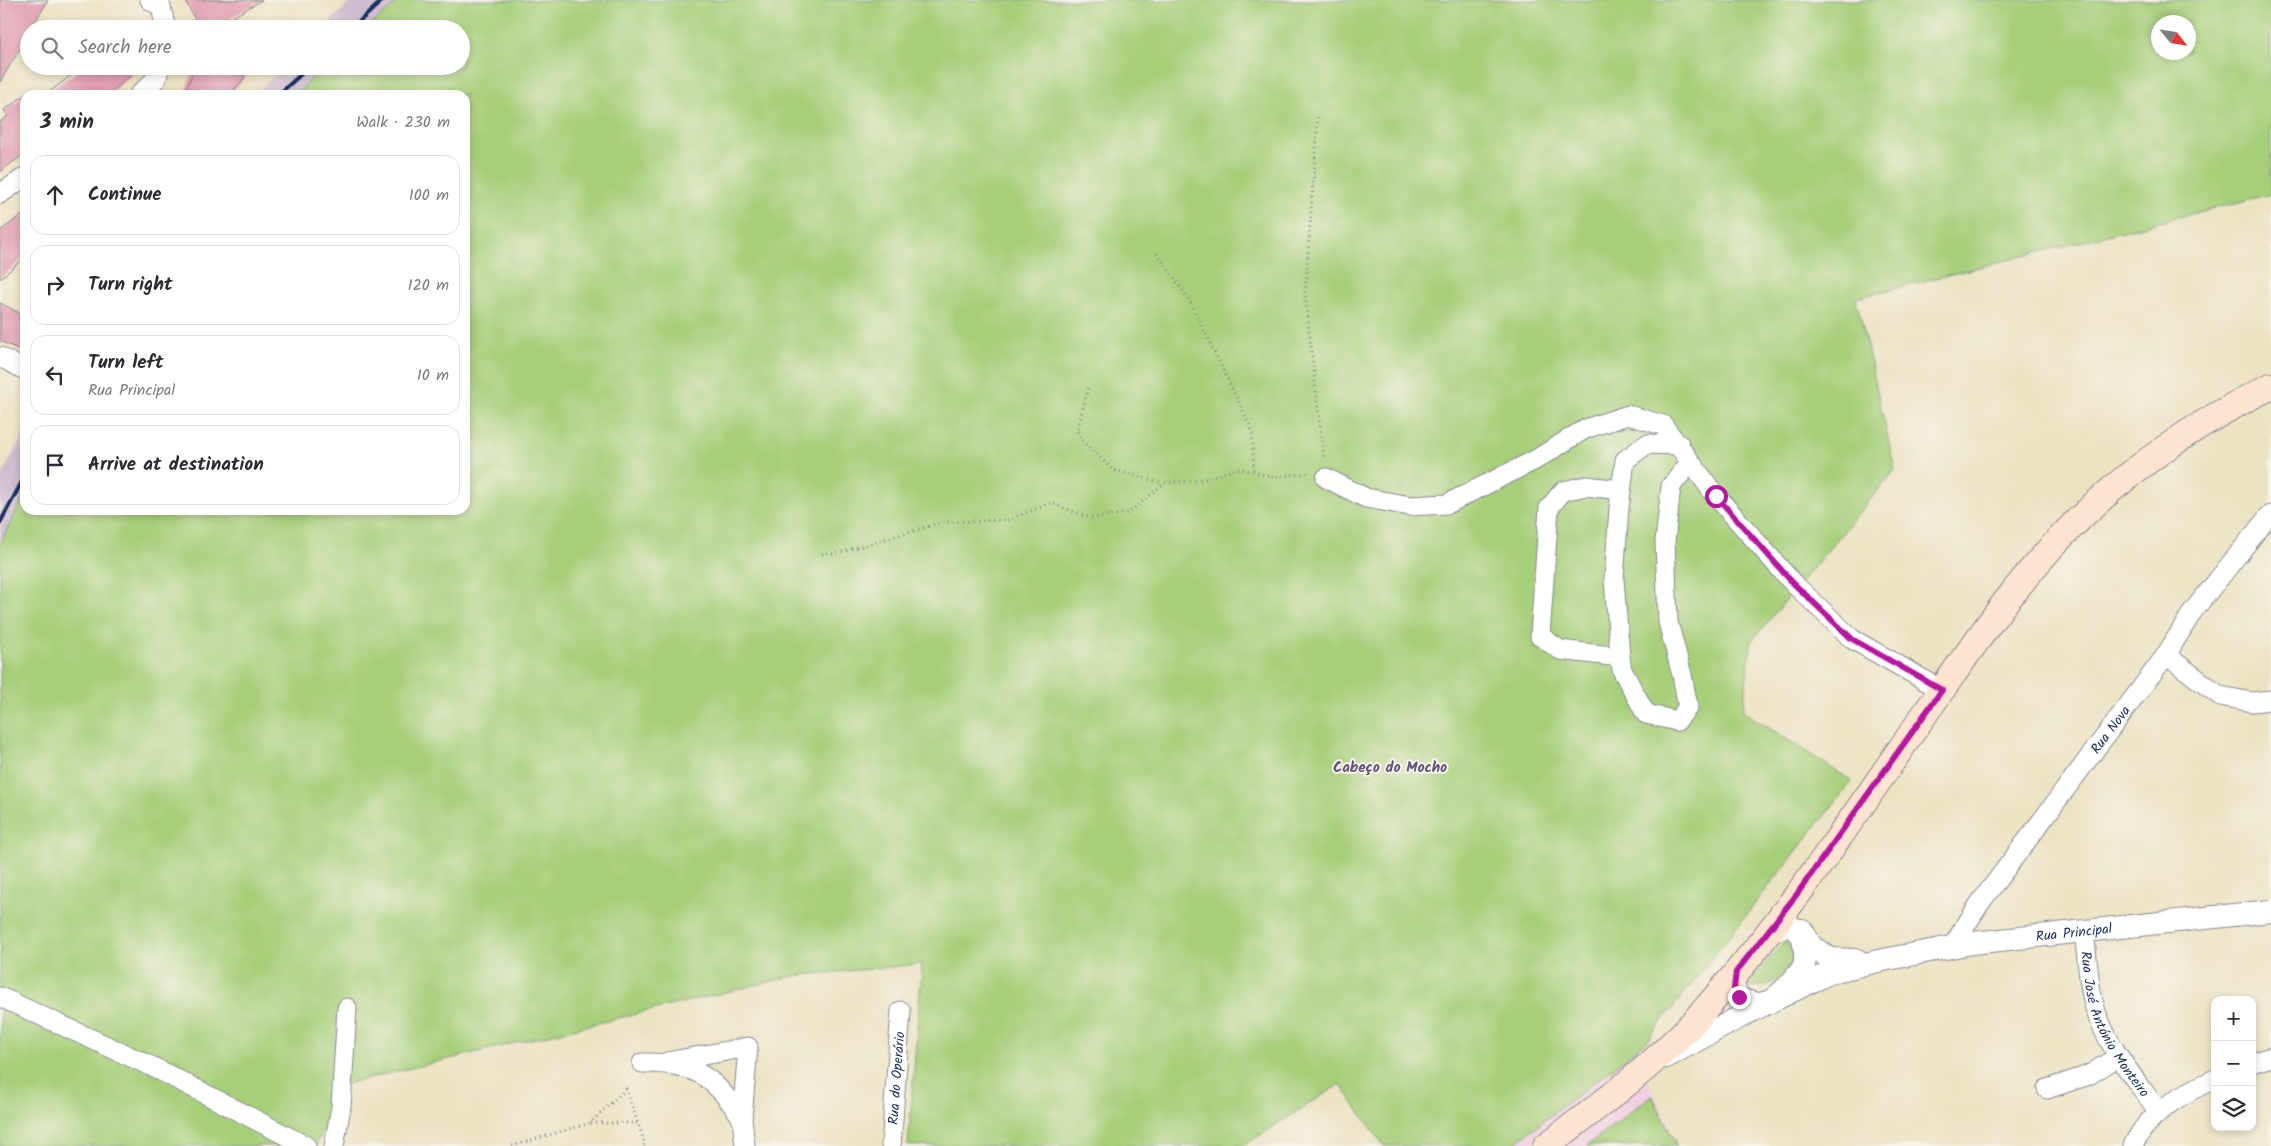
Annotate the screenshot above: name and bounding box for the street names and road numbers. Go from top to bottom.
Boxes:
street label: Rua Nova [2085,701,2136,759]
street label: Rua Principal [2035,918,2114,948]
street label: Rua José António Monteiro [2074,950,2155,1102]
street label: Rua do Operário [883,1031,911,1126]

